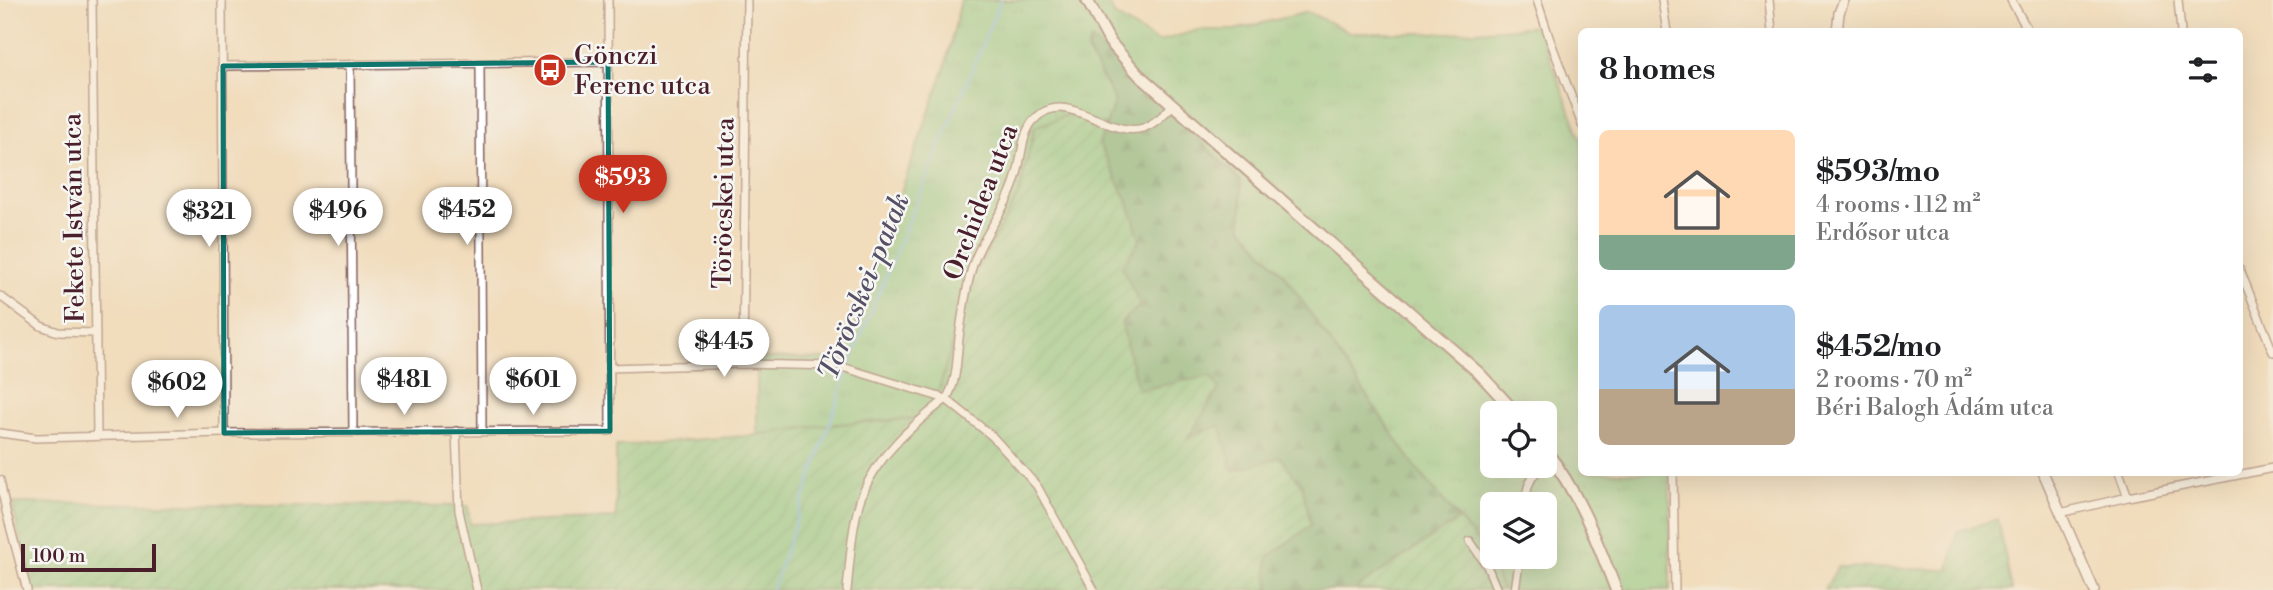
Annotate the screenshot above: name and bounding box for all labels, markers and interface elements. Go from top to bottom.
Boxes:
place label: Gönczi Ferenc utca [574,40,711,102]
bus stop icon: Gönczi Ferenc utca [531,51,569,89]
text: 8 homes [1599,51,1715,89]
icon: filters [2184,51,2222,89]
street label: Fekete István utca [56,112,92,323]
street label: Töröcskei utca [707,116,742,289]
street label: Orchidea utca [936,119,1026,285]
text: $593/mo [1816,153,1940,191]
pin: $593 [582,156,664,215]
icon: home [1655,158,1739,242]
text: $593 [595,164,651,192]
pin: $496 [297,188,379,248]
pin: $452 [426,188,508,247]
water label: Töröcskei-patak [811,188,918,385]
pin: $321 [168,190,250,249]
text: 4 rooms · 112 m² [1816,191,1981,219]
text: $452 [438,196,496,224]
text: $496 [309,197,367,225]
text: $321 [182,198,236,226]
text: Erdősor utca [1816,219,1950,247]
pin: $445 [683,320,765,379]
text: $445 [694,328,754,356]
text: $452/mo [1816,328,1942,366]
icon: home [1655,333,1739,417]
pin: $481 [363,358,445,417]
pin: $601 [492,358,574,417]
pin: $602 [136,360,218,420]
text: $481 [377,366,431,394]
text: $601 [505,366,561,394]
text: 2 rooms · 70 m² [1816,366,1972,394]
text: $602 [148,369,206,397]
text: Béri Balogh Ádám utca [1816,394,2054,422]
map controls [1480,401,1557,569]
button: locate [1480,401,1557,478]
button: layers [1480,492,1557,569]
scale bar [21,541,156,573]
text: 100 m [32,544,85,568]

